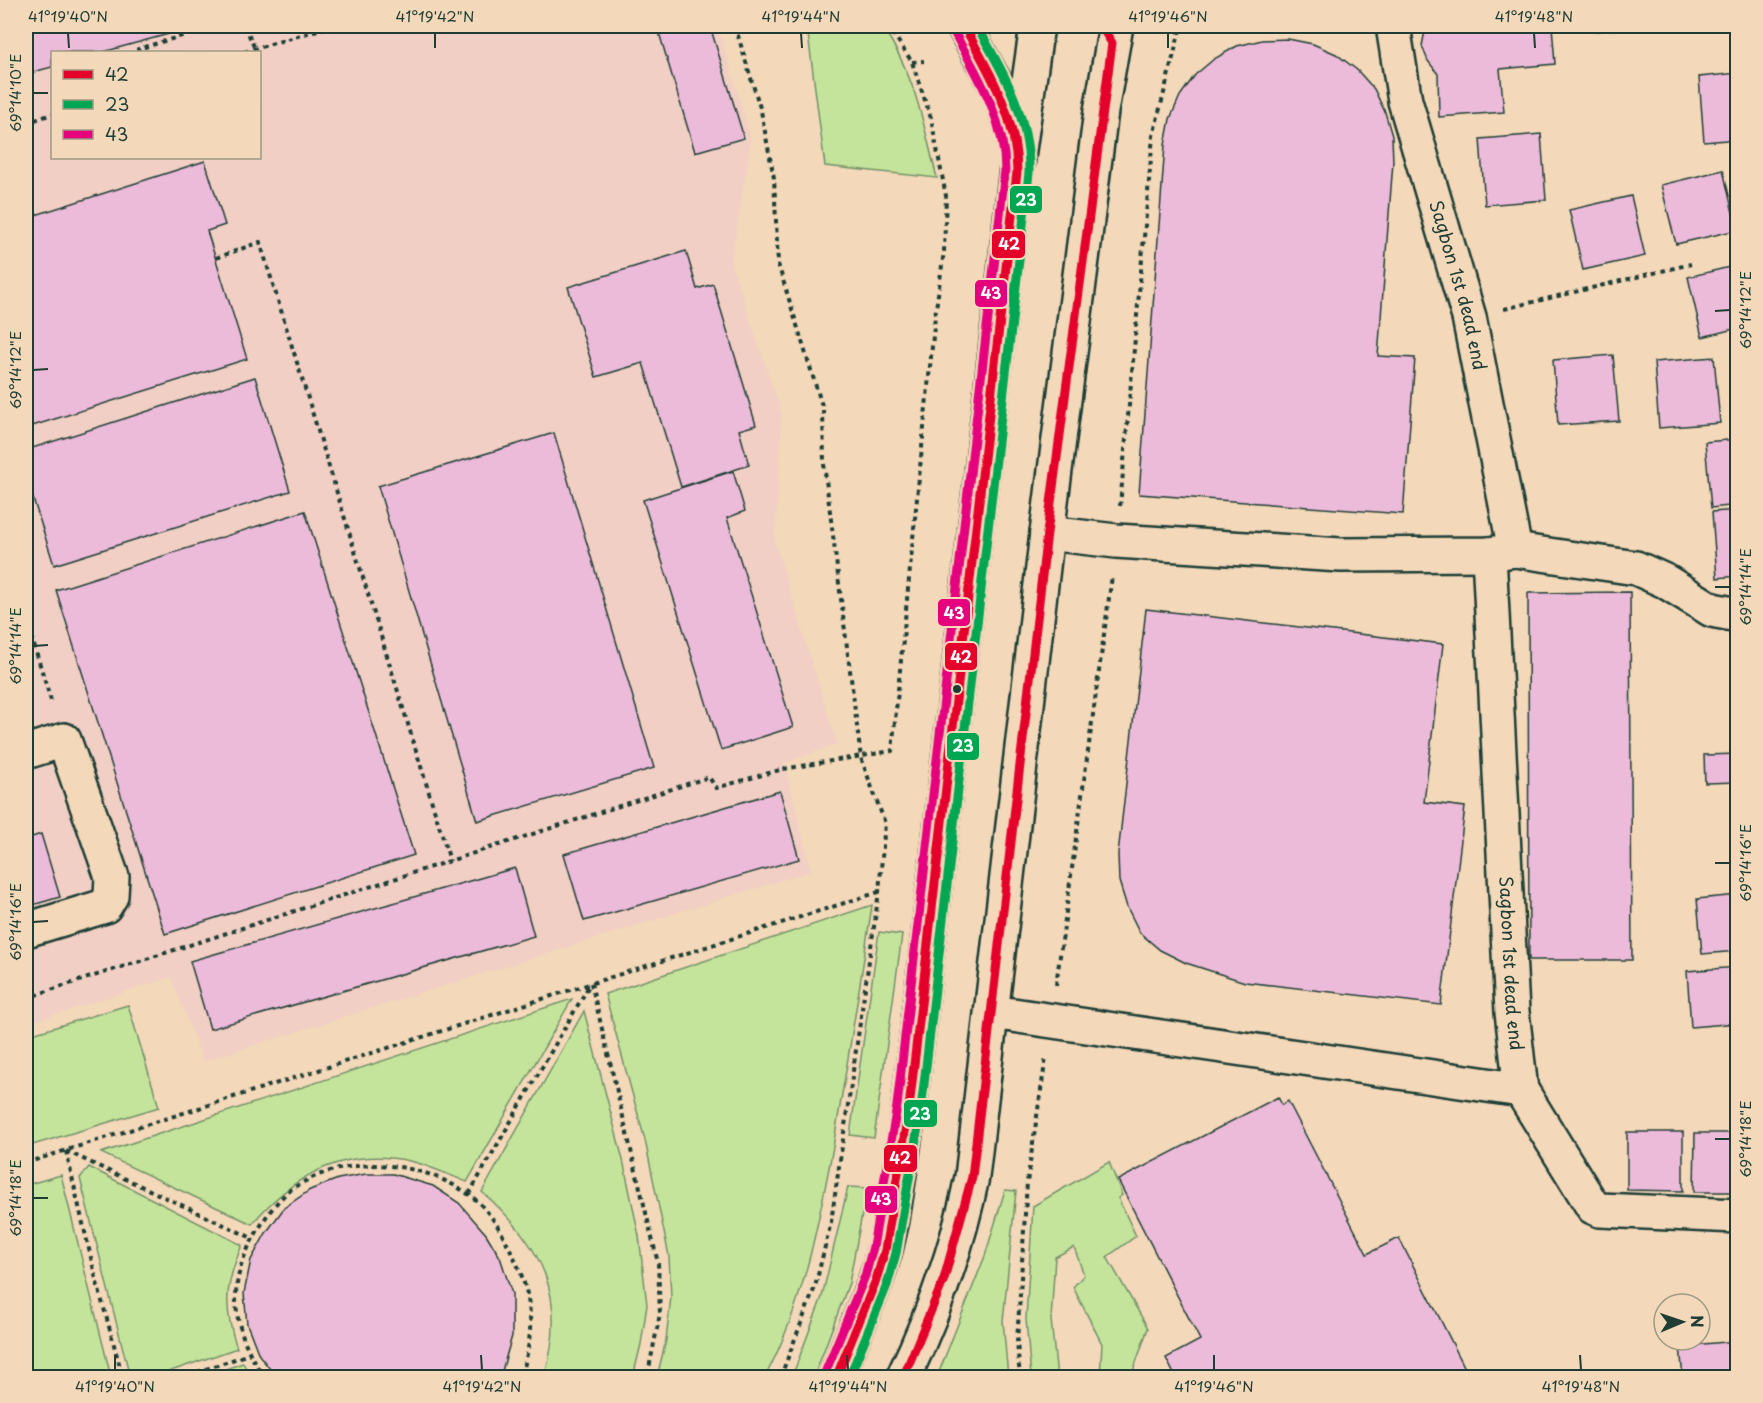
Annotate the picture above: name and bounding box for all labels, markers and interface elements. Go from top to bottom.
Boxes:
text: 41°19'40"N [28,4,108,27]
text: 41°19'42"N [396,4,474,27]
text: 41°19'44"N [762,4,840,27]
text: 41°19'46"N [1128,4,1208,27]
text: 41°19'48"N [1495,4,1573,27]
legend [51,51,261,159]
text: 69°14'10"E [3,54,26,132]
text: 42 [105,60,129,87]
text: 23 [105,90,129,117]
text: 43 [105,120,128,147]
line badge: 23 [1009,185,1043,214]
text: 23 [1015,187,1037,211]
street label: Sagbon 1st dead end [1423,197,1494,372]
line badge: 42 [991,230,1026,259]
text: 42 [998,231,1020,255]
text: 69°14'12"E [1733,271,1756,349]
line badge: 43 [974,279,1008,308]
text: 43 [980,280,1002,304]
text: 69°14'12"E [3,331,26,409]
text: 69°14'14"E [1733,548,1756,626]
line badge: 43 [937,598,971,627]
text: 43 [943,600,965,624]
text: 69°14'14"E [3,607,26,685]
line badge: 42 [944,642,978,671]
text: 42 [950,644,972,668]
unlabelled marker [951,683,963,695]
line badge: 23 [946,732,980,761]
text: 23 [952,733,974,757]
text: 69°14'16"E [1733,824,1756,902]
street label: Sagbon 1st dead end [1493,876,1531,1052]
text: 69°14'16"E [3,883,26,961]
line badge: 23 [903,1099,938,1128]
text: 69°14'18"E [1733,1100,1756,1178]
text: 23 [909,1101,931,1125]
line badge: 42 [883,1144,918,1173]
text: 42 [889,1145,911,1169]
text: 69°14'18"E [3,1159,26,1237]
line badge: 43 [864,1185,898,1214]
text: 43 [870,1186,892,1210]
north arrow [1652,1292,1712,1352]
text: N [1686,1315,1710,1328]
text: 41°19'40"N [75,1374,155,1397]
text: 41°19'42"N [443,1374,521,1397]
text: 41°19'44"N [809,1374,887,1397]
text: 41°19'46"N [1174,1374,1254,1397]
text: 41°19'48"N [1542,1374,1620,1397]

